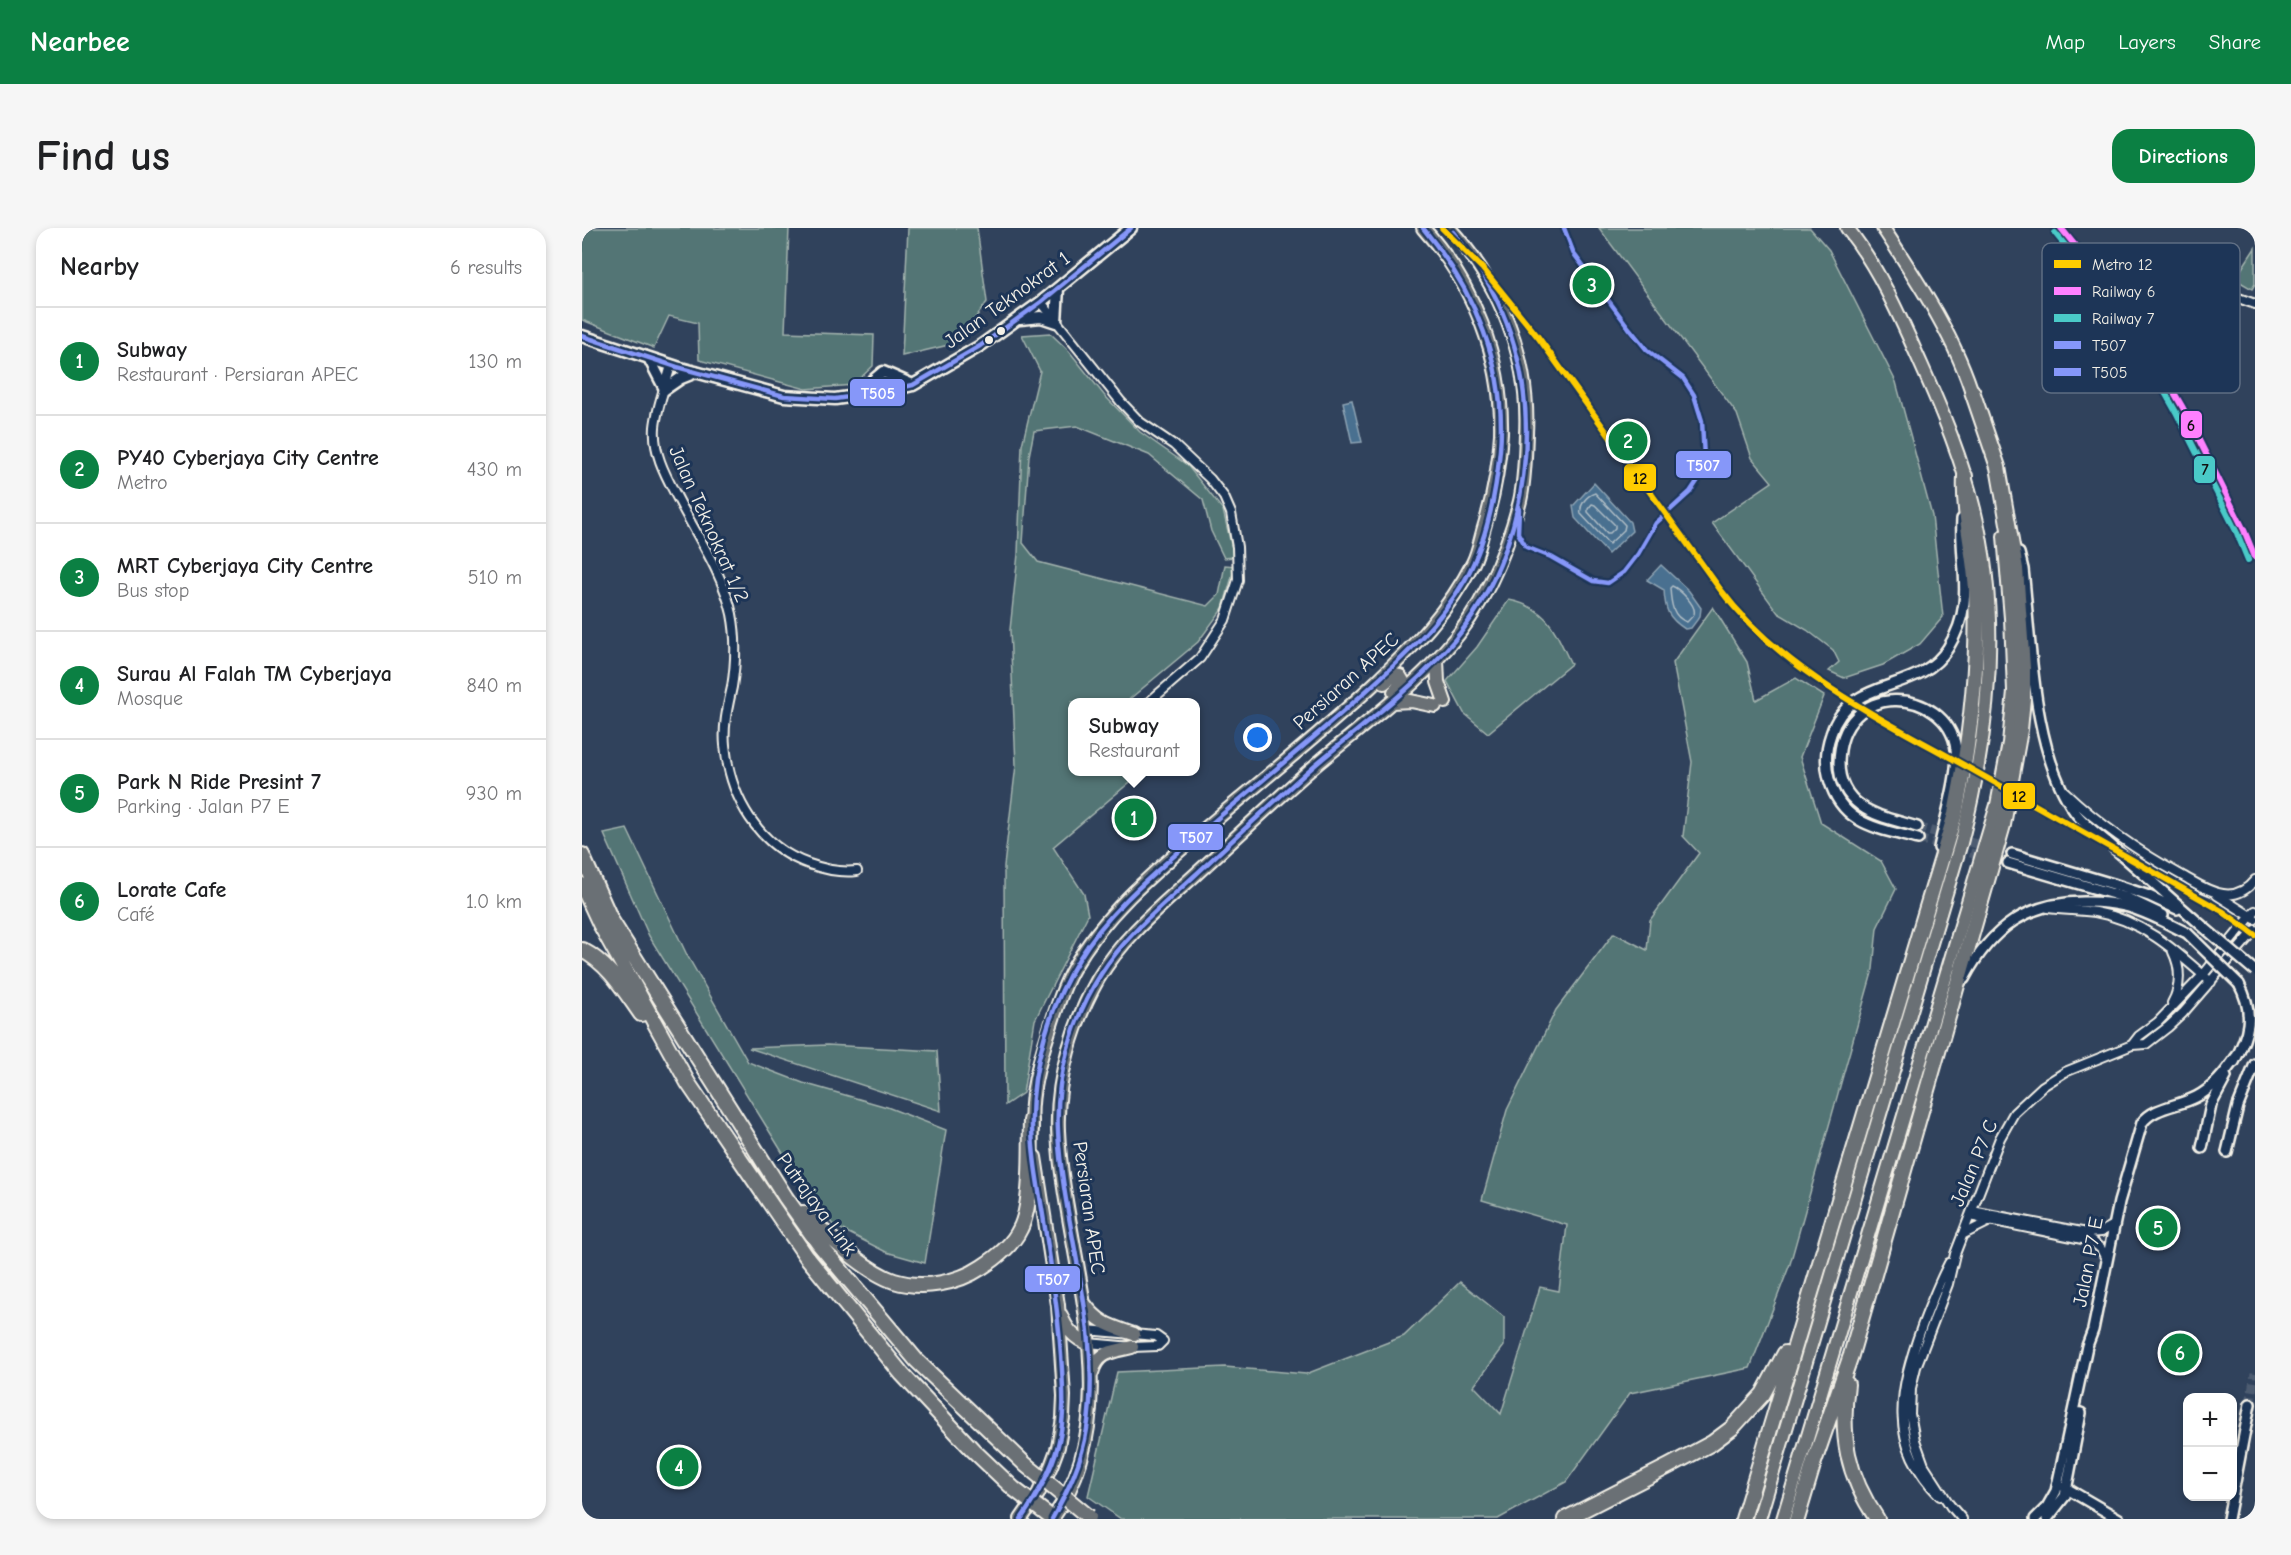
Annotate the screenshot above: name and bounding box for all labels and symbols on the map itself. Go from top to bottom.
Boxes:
legend [2042,243,2240,393]
street label: Jalan Teknokrat 1 [940,247,1074,353]
text: Metro 12 [2092,256,2153,274]
pin: 3 [1572,262,1612,308]
text: Railway 6 [2092,283,2155,301]
text: Railway 7 [2092,310,2155,328]
unlabelled marker [995,325,1007,337]
unlabelled marker [983,334,995,346]
text: T507 [2092,337,2127,355]
text: T505 [2092,364,2127,382]
line badge: T505 [849,378,906,407]
text: T505 [861,385,895,403]
line badge: 6 [2180,410,2203,439]
text: 6 [2187,417,2195,435]
pin: 2 [1608,418,1648,464]
street label: Jalan Teknokrat 1/2 [664,442,754,606]
line badge: T507 [1675,450,1732,479]
line badge: 7 [2193,455,2216,484]
text: T507 [1686,457,1720,475]
text: 7 [2201,461,2209,479]
line badge: 12 [1623,463,1657,492]
text: 12 [1633,470,1647,488]
street label: Persiaran APEC [1288,628,1404,734]
your location [1243,723,1272,752]
line badge: 12 [2002,782,2036,810]
text: 12 [2012,788,2026,806]
pin: 1 [1114,796,1154,840]
line badge: T507 [1167,823,1224,851]
text: T507 [1179,829,1213,847]
street label: Jalan P7 C [1946,1116,2002,1210]
street label: Persiaran APEC [1068,1140,1110,1276]
street label: Putrajaya Link [772,1148,862,1260]
pin: 5 [2138,1206,2178,1250]
street label: Jalan P7 E [2068,1215,2108,1309]
line badge: T507 [1024,1265,1081,1293]
text: T507 [1036,1271,1070,1289]
pin: 6 [2160,1330,2200,1376]
pin: 4 [660,1444,698,1490]

